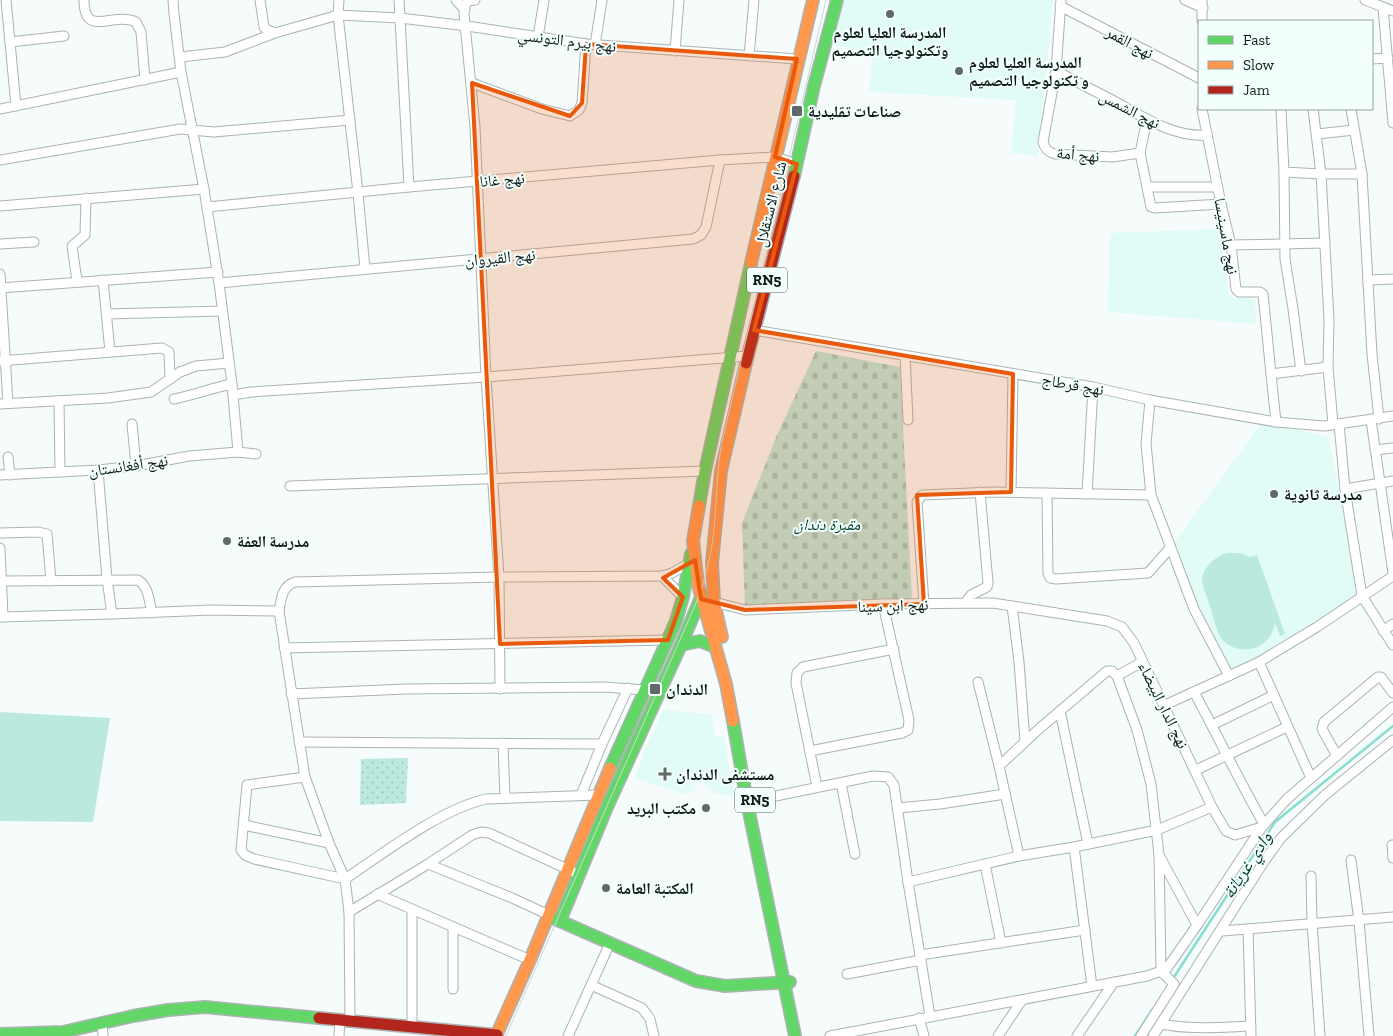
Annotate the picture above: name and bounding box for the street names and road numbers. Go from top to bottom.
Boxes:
street label: نهج القمر [1101,22,1157,64]
street label: نهج بيرم التونسي [516,25,617,59]
street label: نهج الشمس [1096,86,1163,134]
street label: نهج أمة [1056,143,1100,167]
street label: شارع الاستقلال [751,159,791,249]
street label: نهج غانا [479,168,526,192]
street label: نهج ماسينيسا [1209,196,1243,276]
street label: نهج القيروان [464,245,536,271]
road number: RN5 [747,268,787,292]
street label: نهج قرطاج [1040,370,1105,400]
street label: نهج أفغانستان [87,451,169,481]
street label: نهج ابن سينا [857,595,929,617]
street label: نهج الدار البيضاء [1133,659,1193,752]
road number: RN5 [735,788,775,812]

